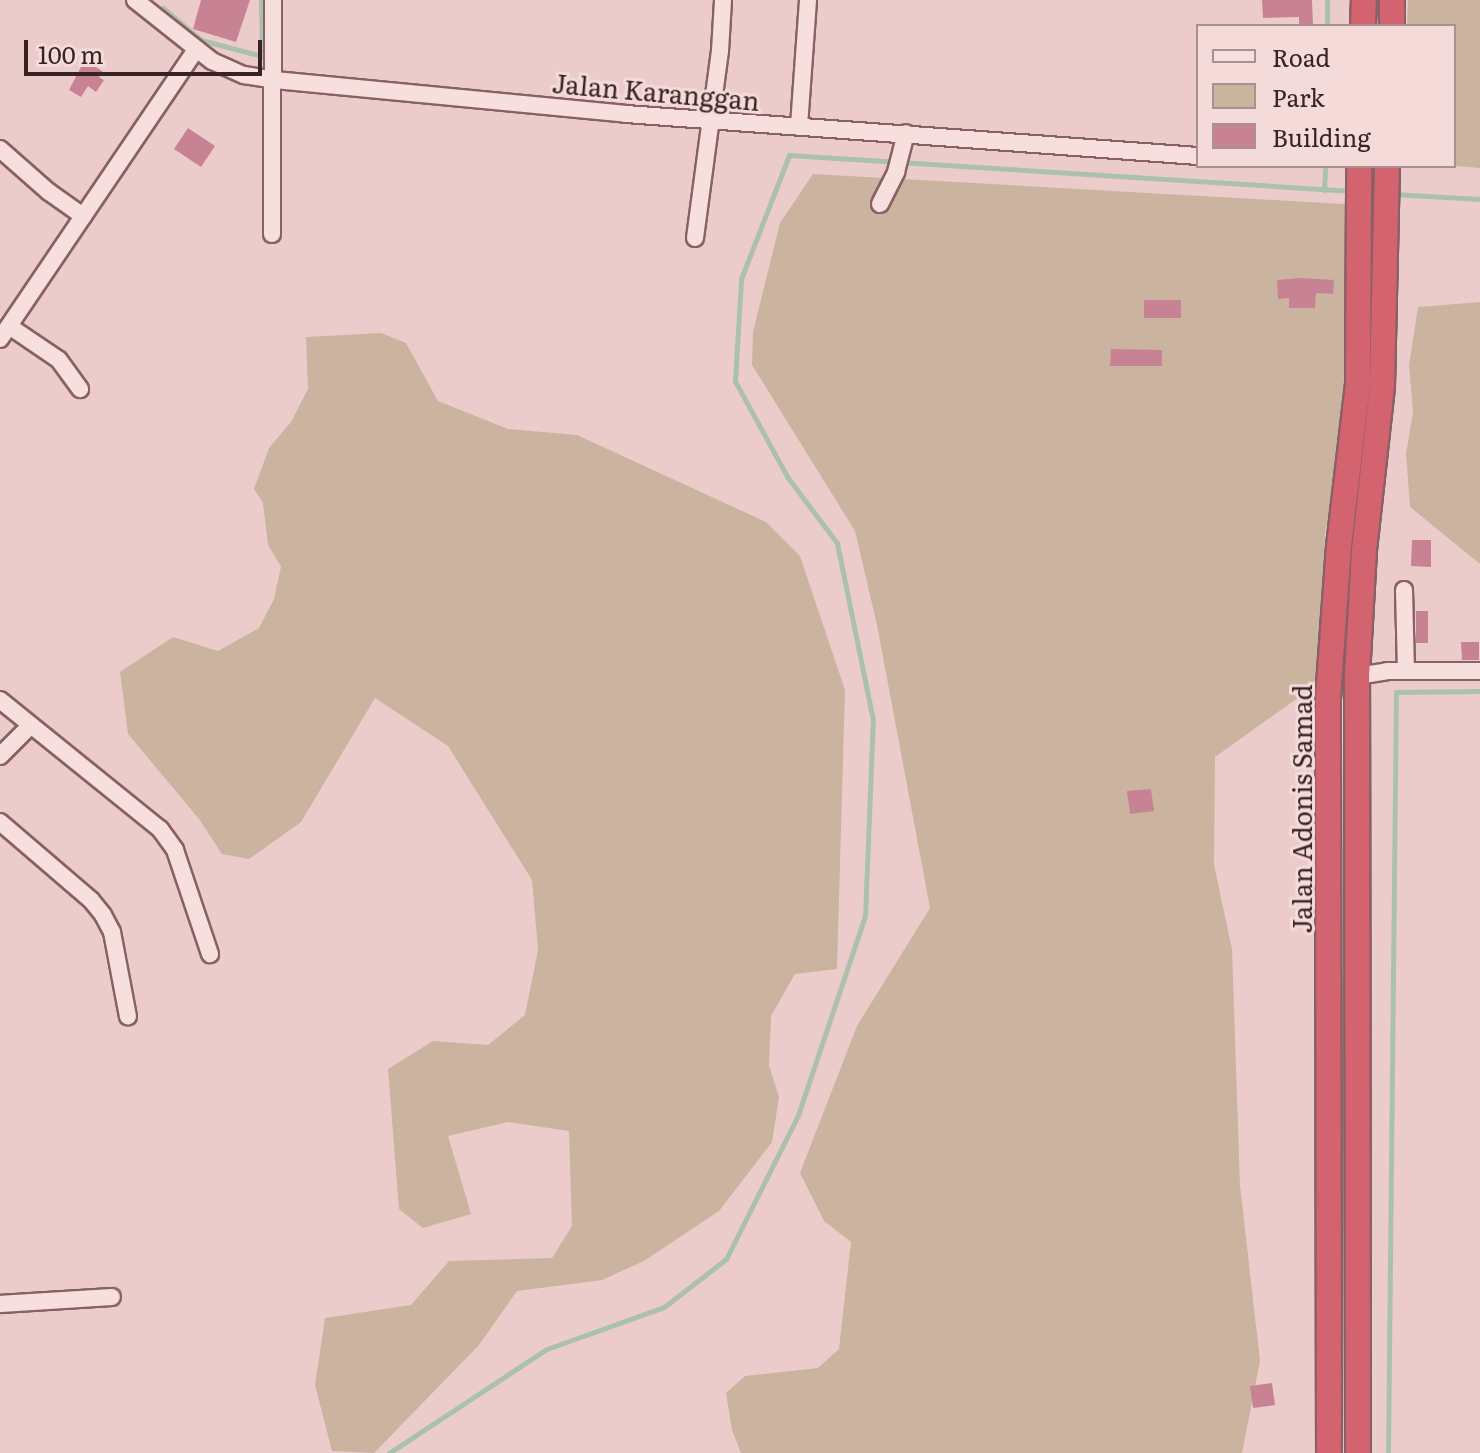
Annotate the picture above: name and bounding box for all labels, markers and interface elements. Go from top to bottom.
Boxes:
scale bar [28,24,266,74]
legend [1196,24,1456,168]
text: 100 m [38,36,104,71]
text: Road [1272,39,1330,74]
street label: Jalan Karanggan [551,66,761,116]
text: Park [1272,79,1325,114]
text: Building [1272,119,1371,154]
street label: Jalan Adonis Samad [1285,685,1317,933]

